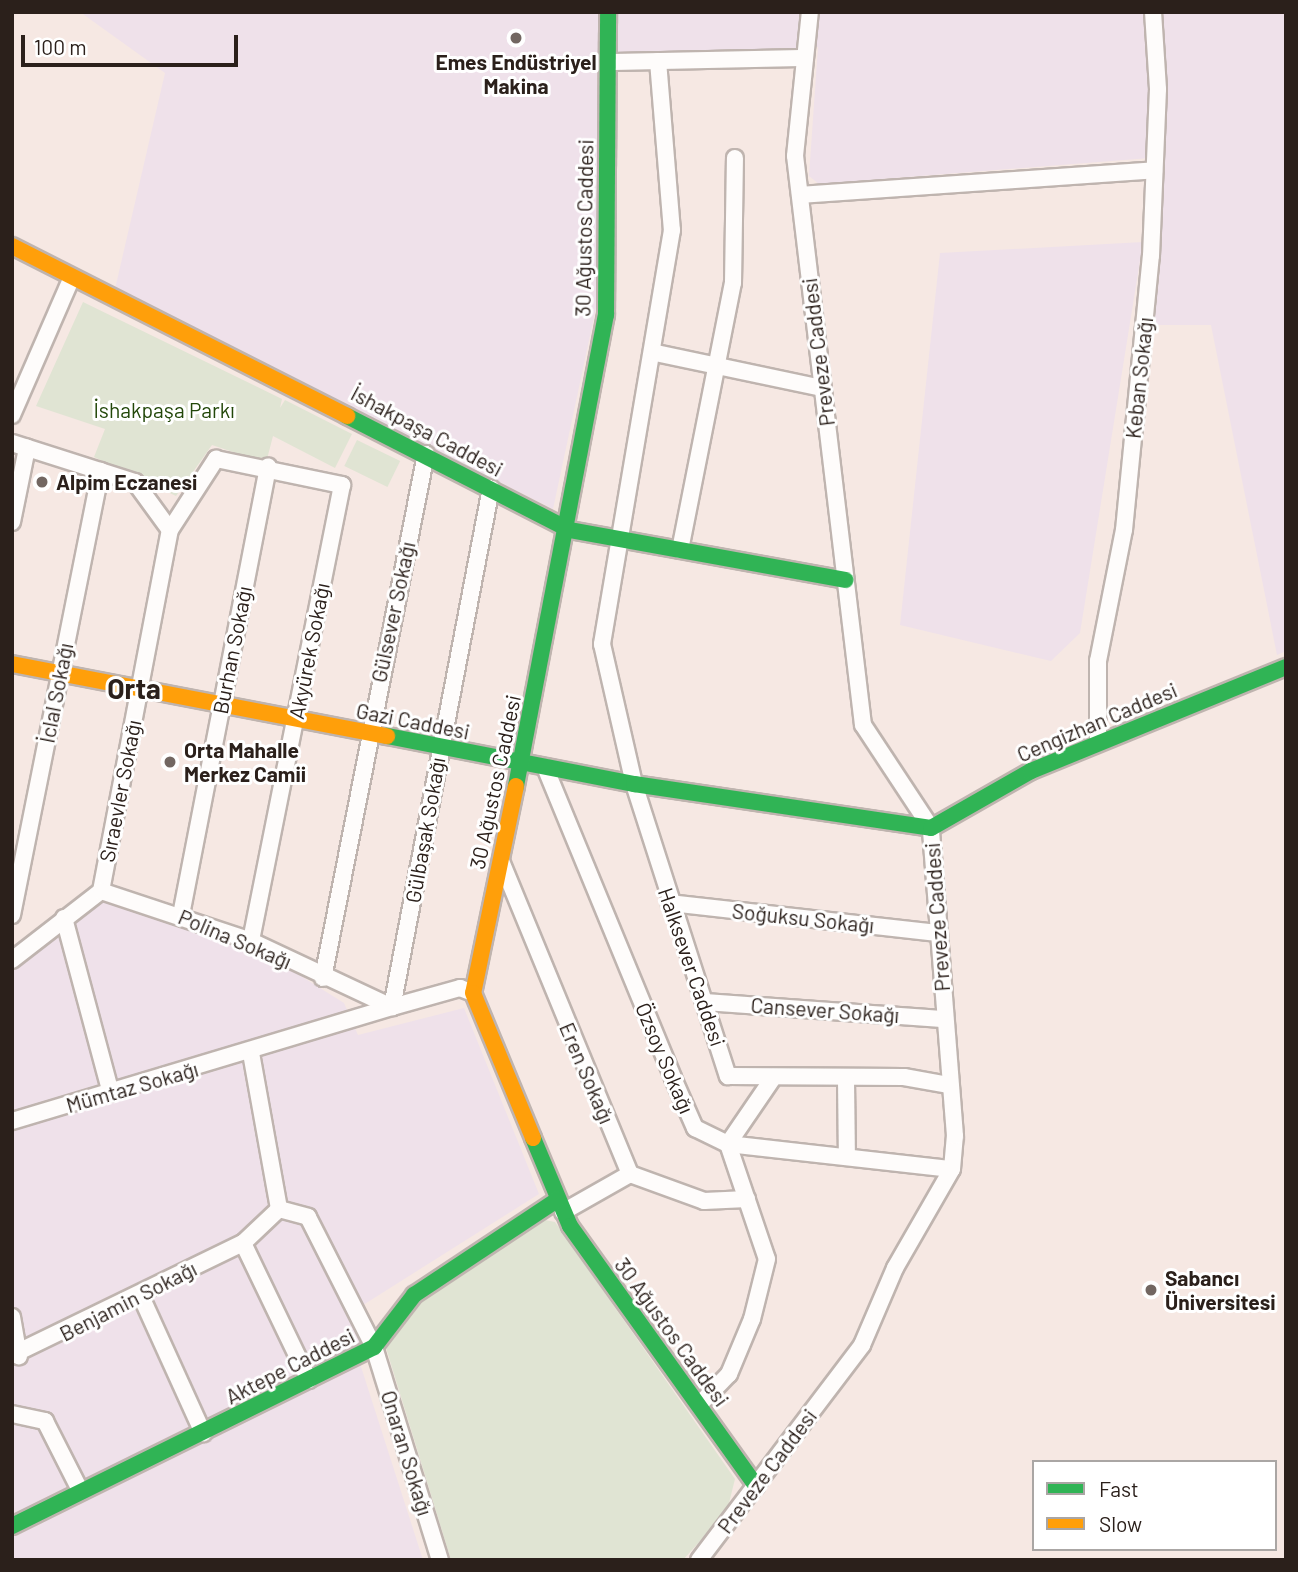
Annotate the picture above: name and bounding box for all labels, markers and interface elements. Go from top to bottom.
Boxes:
scale bar [24,21,242,65]
marker: Emes Endüstriyel Makina [508,30,524,46]
text: 100 m [34,34,87,59]
place label: Emes Endüstriyel Makina [435,49,597,99]
street label: 30 Ağustos Caddesi [570,139,598,317]
street label: Preveze Caddesi [796,276,840,428]
street label: Keban Sokağı [1120,316,1158,440]
street label: İshakpaşa Caddesi [347,380,507,482]
park label: İshakpaşa Parkı [93,397,235,423]
place label: Alpim Eczanesi [56,469,197,495]
marker: Alpim Eczanesi [34,474,50,490]
street label: Gülsever Sokağı [366,539,420,685]
street label: Akyürek Sokağı [283,581,335,721]
street label: Burhan Sokağı [207,584,257,716]
street label: İclal Sokağı [34,641,78,745]
district label: Orta [107,671,161,705]
street label: Cengizhan Caddesi [1013,677,1181,767]
street label: 30 Ağustos Caddesi [464,693,526,871]
street label: Gazi Caddesi [354,698,472,744]
street label: Sıraevler Sokağı [94,718,146,864]
place label: Orta Mahalle Merkez Camii [184,737,306,787]
marker: Orta Mahalle Merkez Camii [162,754,178,770]
street label: Gülbaşak Sokağı [400,755,450,905]
street label: Preveze Caddesi [919,842,955,992]
street label: Halksever Caddesi [653,884,731,1050]
street label: Soğuksu Sokağı [731,898,875,938]
street label: Polina Sokağı [175,904,295,974]
street label: Cansever Sokağı [750,992,900,1028]
street label: Özsoy Sokağı [630,999,700,1117]
street label: Eren Sokağı [554,1019,620,1127]
street label: Mümtaz Sokağı [63,1056,201,1118]
street label: 30 Ağustos Caddesi [610,1253,734,1411]
street label: Benjamin Sokağı [55,1256,201,1346]
place label: Sabancı Üniversitesi [1165,1265,1276,1315]
marker: Sabancı Üniversitesi [1143,1282,1159,1298]
street label: Aktepe Caddesi [221,1323,359,1409]
street label: Onaran Sokağı [376,1387,438,1519]
street label: Preveze Caddesi [712,1404,822,1538]
legend [1032,1460,1277,1551]
text: Fast [1099,1476,1139,1501]
text: Slow [1099,1511,1142,1536]

